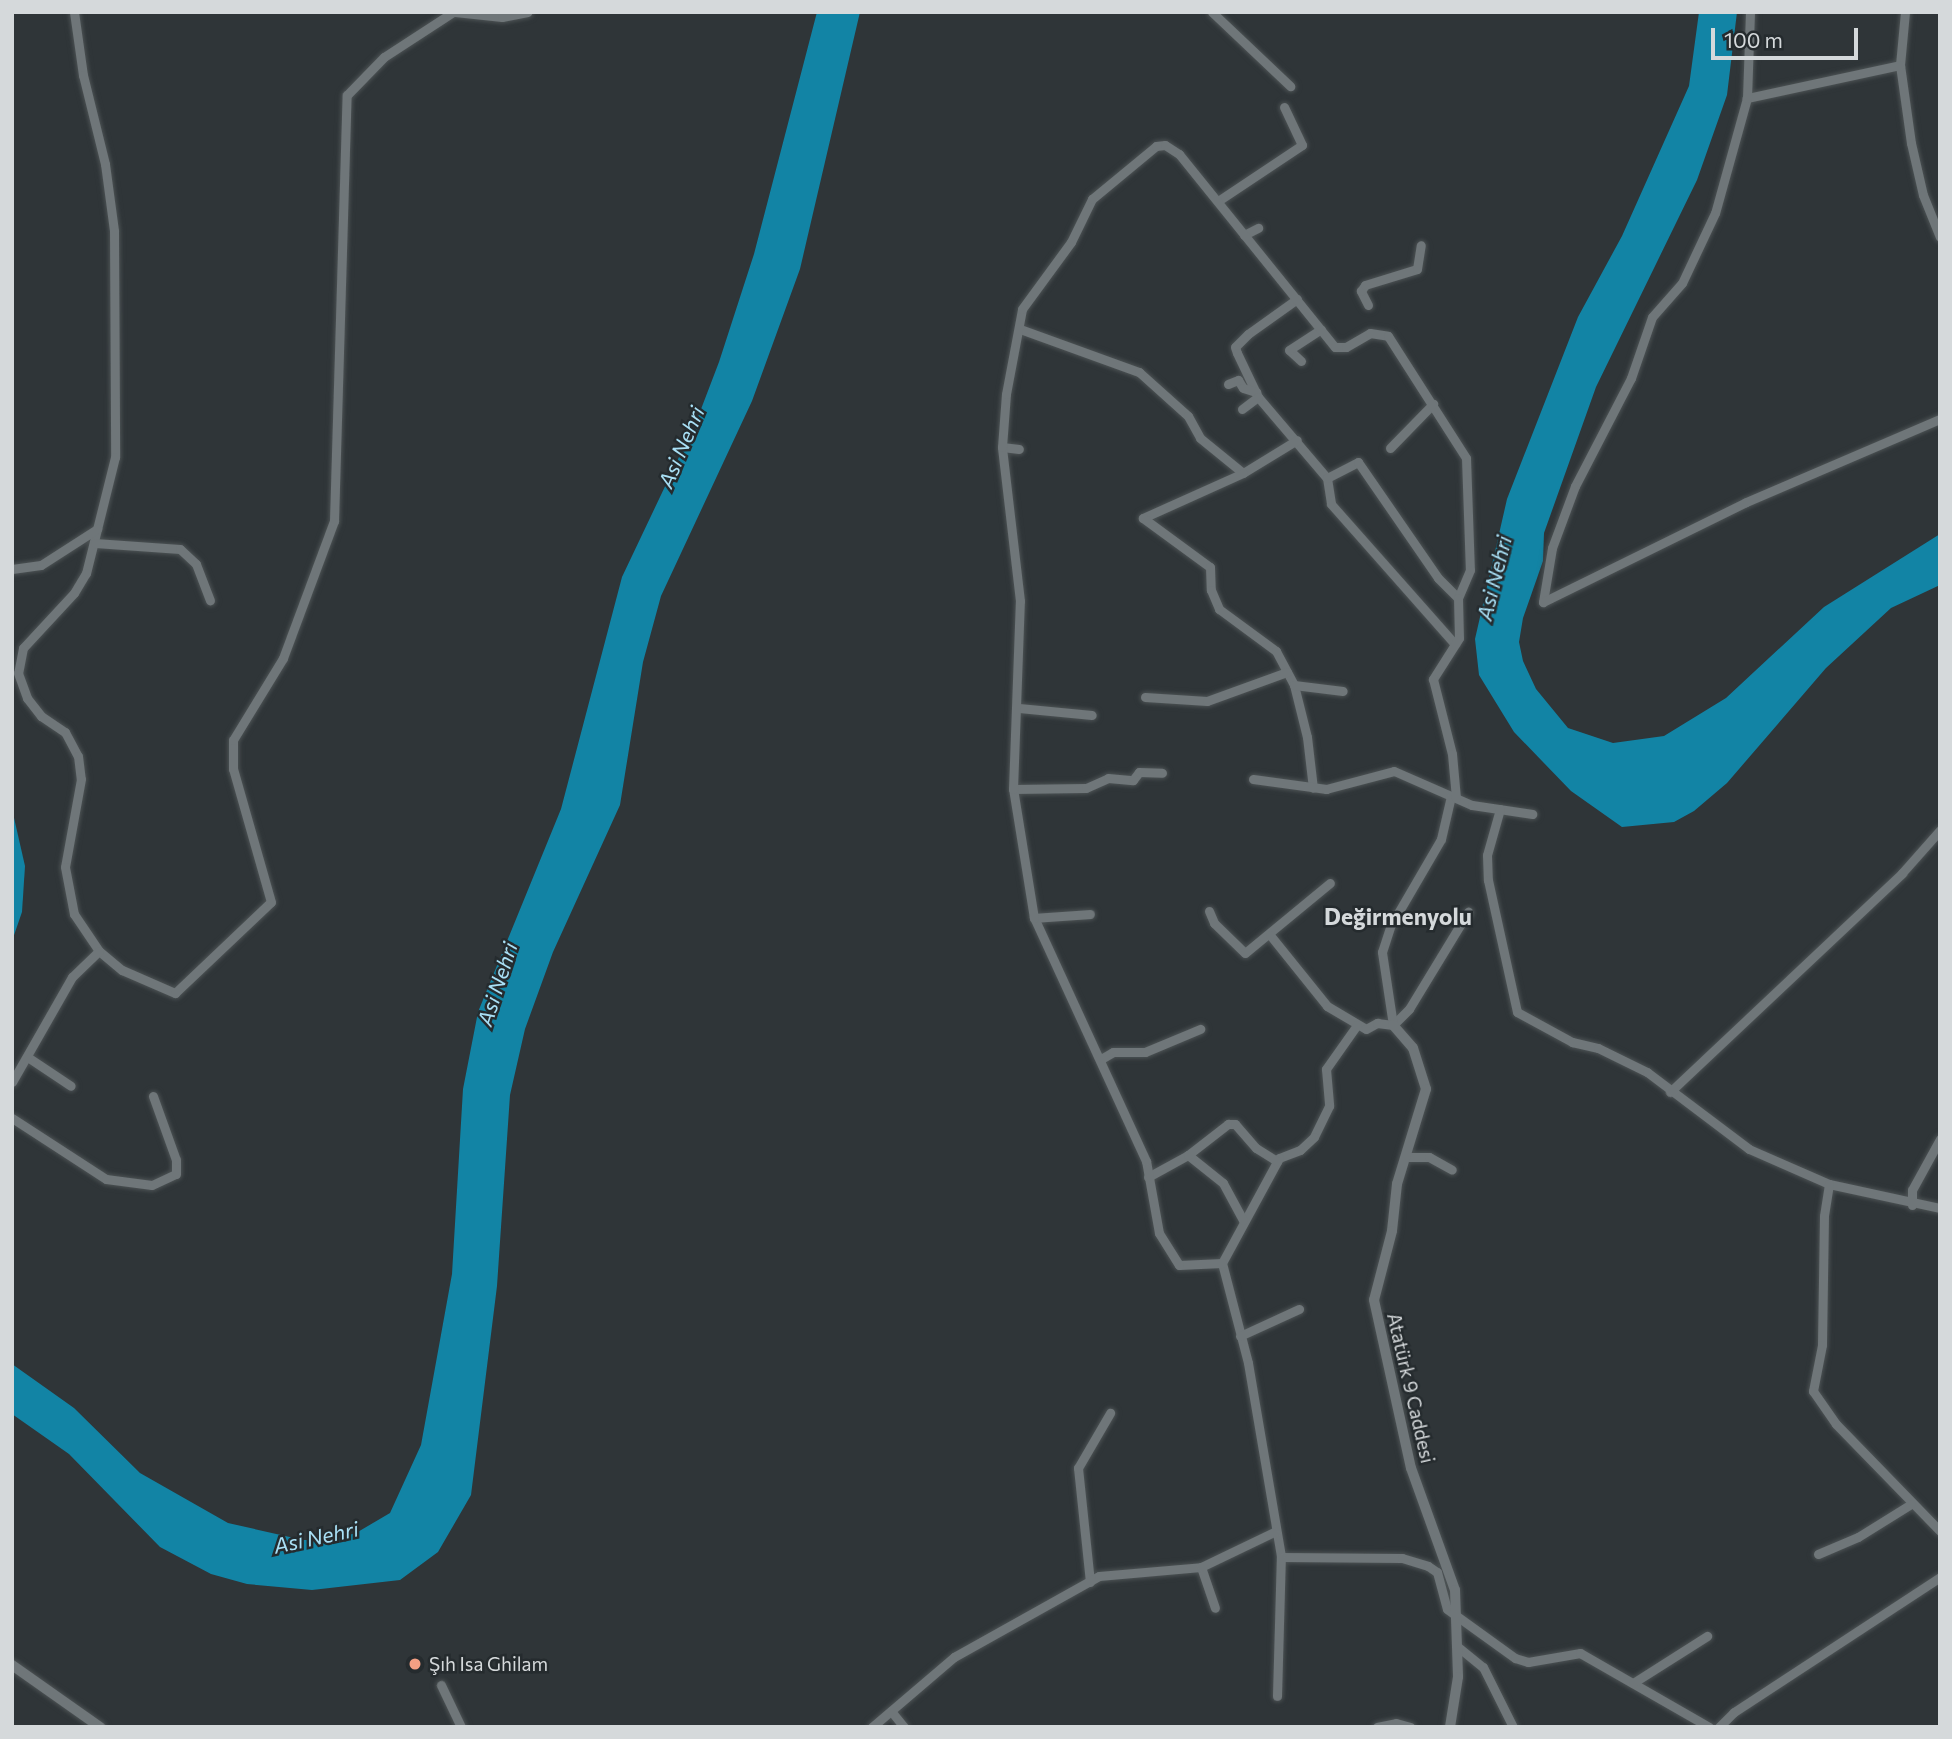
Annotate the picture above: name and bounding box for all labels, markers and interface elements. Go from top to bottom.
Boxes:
scale bar [1714,14,1861,58]
text: 100 m [1724,27,1783,52]
water label: Asi Nehri [653,402,709,492]
water label: Asi Nehri [1471,533,1517,623]
district label: Değirmenyolu [1324,902,1472,930]
water label: Asi Nehri [472,939,522,1029]
street label: Atatürk 9 Caddesi [1383,1311,1439,1465]
water label: Asi Nehri [271,1516,361,1558]
place label: Şıh Isa Ghilam [429,1653,548,1675]
marker: Şıh Isa Ghilam [407,1656,423,1672]

